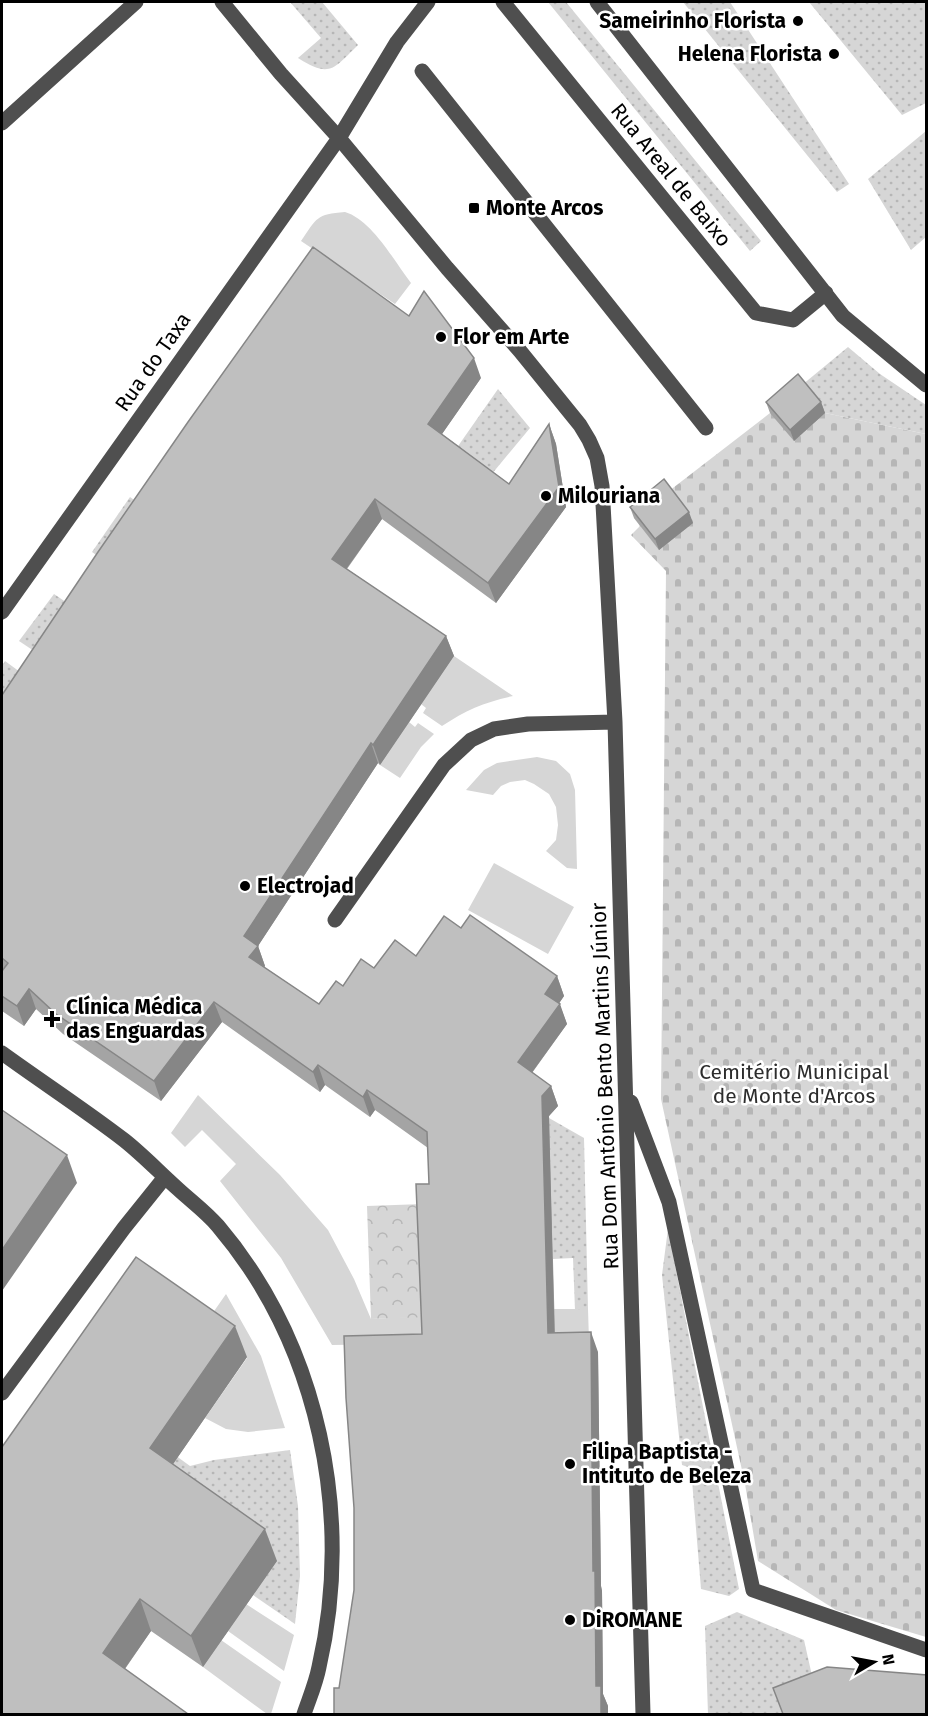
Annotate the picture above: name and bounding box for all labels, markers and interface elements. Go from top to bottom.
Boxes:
place label: Sameirinho Florista [599,8,786,34]
marker: Sameirinho Florista [791,14,805,28]
place label: Helena Florista [678,41,822,67]
marker: Helena Florista [827,47,841,61]
street label: Rua Areal de Baixo [605,98,737,252]
place label: Monte Arcos [486,195,603,221]
marker: Monte Arcos [467,201,481,215]
street label: Rua do Taxa [109,308,197,416]
place label: Flor em Arte [453,324,570,350]
marker: Flor em Arte [434,330,448,344]
place label: Milouriana [558,483,660,509]
marker: Milouriana [539,489,553,503]
place label: Electrojad [257,873,354,899]
marker: Electrojad [238,879,252,893]
street label: Rua Dom António Bento Martins Júnior [586,902,624,1270]
place label: Clínica Médica das Enguardas [66,994,205,1044]
marker: Clínica Médica das Enguardas [43,1010,61,1028]
park label: Cemitério Municipal de Monte d'Arcos [699,1059,889,1109]
place label: Filipa Baptista - Intituto de Beleza [582,1439,751,1489]
marker: Filipa Baptista - Intituto de Beleza [563,1457,577,1471]
place label: DiROMANE [582,1607,682,1633]
marker: DiROMANE [563,1613,577,1627]
north arrow [844,1632,904,1692]
text: N [878,1653,899,1666]

